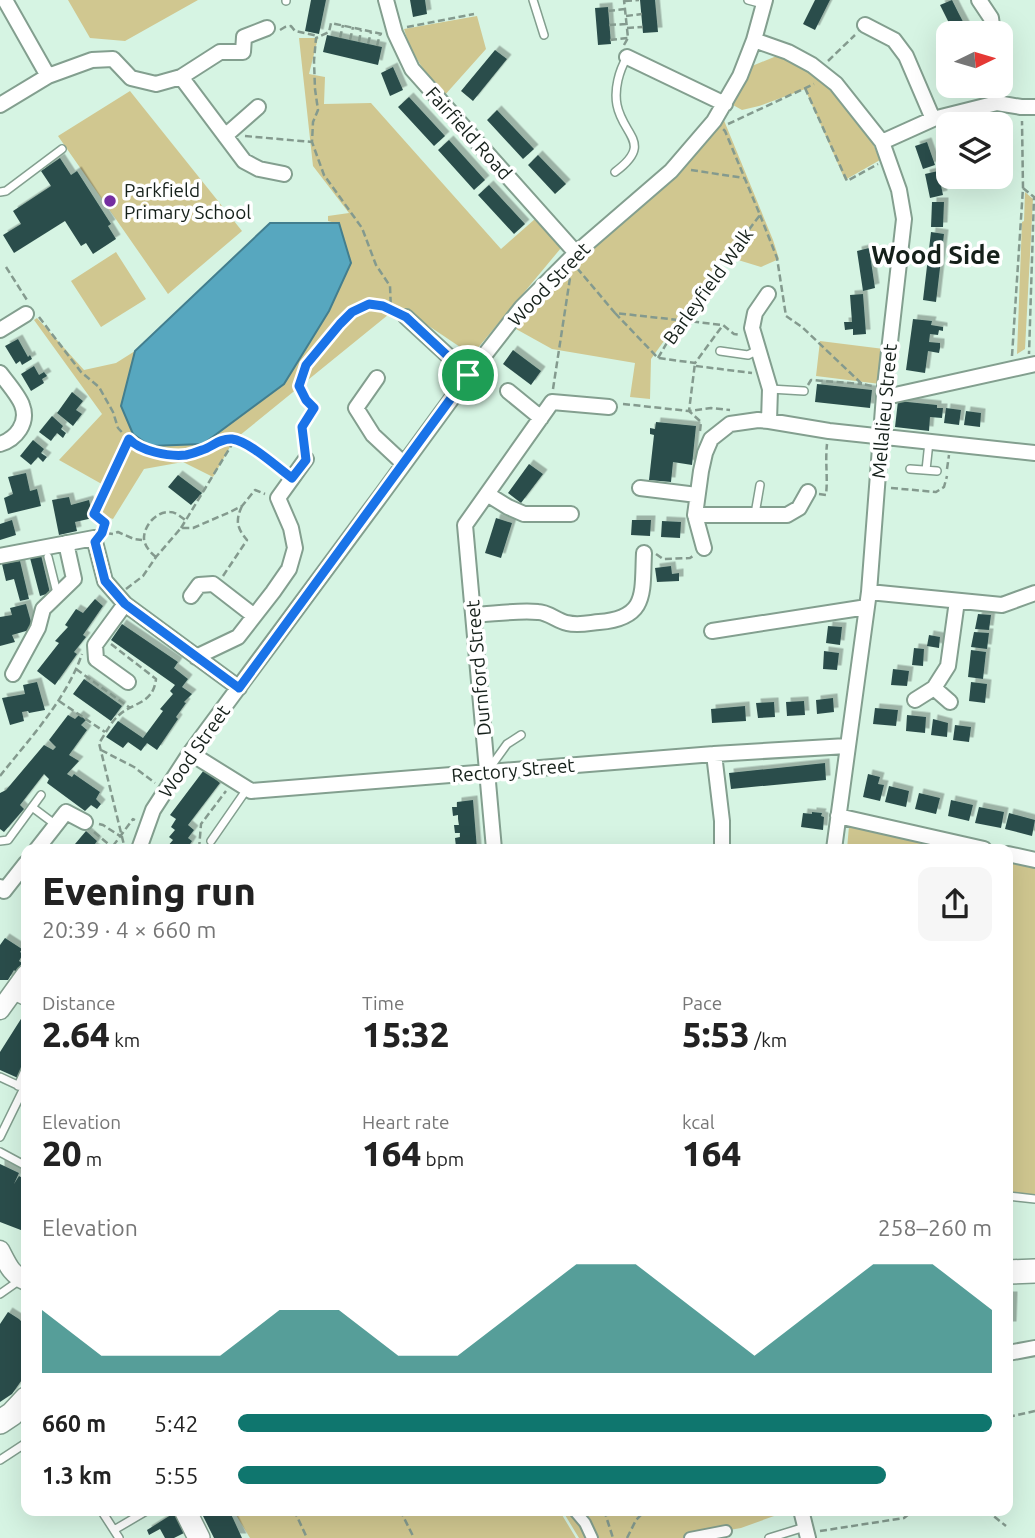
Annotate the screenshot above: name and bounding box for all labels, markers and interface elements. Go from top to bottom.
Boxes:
north arrow [936,21,1013,98]
map controls [936,21,1013,189]
street label: Fairfield Road [422,82,516,184]
button: layers [936,112,1013,189]
place label: Parkfield Primary School [124,179,251,223]
marker: Parkfield Primary School [102,193,118,209]
street label: Barleyfield Walk [659,223,758,348]
street label: Wood Street [504,237,595,331]
district label: Wood Side [871,240,1001,269]
street label: Mellalieu Street [867,342,901,479]
pin [438,345,498,405]
icon: arrive [449,356,487,394]
street label: Durnford Street [461,599,495,737]
street label: Wood Street [154,700,234,802]
street label: Rectory Street [450,754,576,786]
button: share [918,867,992,941]
text: Evening run [42,870,256,912]
text: 20:39 · 4 × 660 m [42,917,216,942]
text: Distance [42,992,116,1014]
text: Time [362,992,404,1014]
text: Pace [682,992,722,1014]
text: 2.64 [42,1014,110,1054]
text: 15:32 [362,1014,450,1054]
text: 5:53 [682,1014,750,1054]
text: km [110,1029,140,1051]
text: /km [750,1029,787,1051]
text: Elevation [42,1111,121,1133]
text: Heart rate [362,1111,449,1133]
text: kcal [682,1111,715,1133]
text: 20 [42,1133,81,1173]
text: 164 [362,1133,421,1173]
text: 164 [682,1133,741,1173]
text: m [81,1148,102,1170]
text: bpm [421,1148,464,1170]
text: Elevation [42,1215,138,1240]
text: 258–260 m [878,1215,992,1240]
text: 660 m [42,1411,106,1436]
text: 5:42 [154,1411,199,1436]
text: 1.3 km [42,1463,112,1488]
text: 5:55 [154,1463,199,1488]

